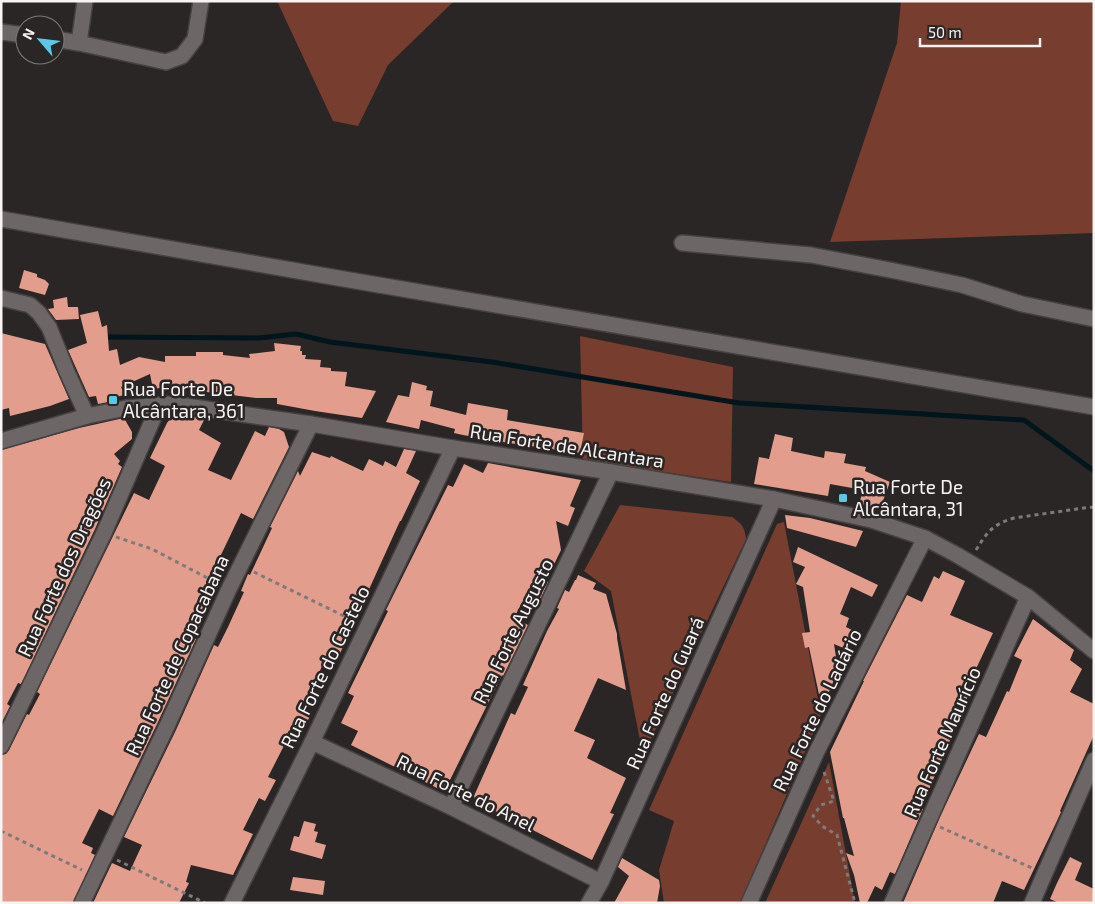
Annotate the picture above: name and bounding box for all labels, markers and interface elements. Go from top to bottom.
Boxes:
north arrow [15,15,65,65]
scale bar [920,15,1040,47]
text: 50 m [928,23,962,41]
text: N [18,25,38,42]
place label: Rua Forte De Alcântara, 361 [123,377,245,422]
marker: Rua Forte De Alcântara, 361 [107,394,119,406]
street label: Rua Forte de Alcantara [468,419,666,472]
street label: Rua Forte dos Dragões [12,474,115,660]
place label: Rua Forte De Alcântara, 31 [853,475,964,520]
marker: Rua Forte De Alcântara, 31 [837,492,849,504]
street label: Rua Forte de Copacabana [120,551,233,758]
street label: Rua Forte Augusto [467,554,558,707]
street label: Rua Forte do Castelo [275,582,374,752]
street label: Rua Forte do Guará [621,613,708,773]
street label: Rua Forte do Ladário [767,625,866,795]
street label: Rua Forte Maurício [898,663,985,821]
street label: Rua Forte do Anel [393,749,540,836]

